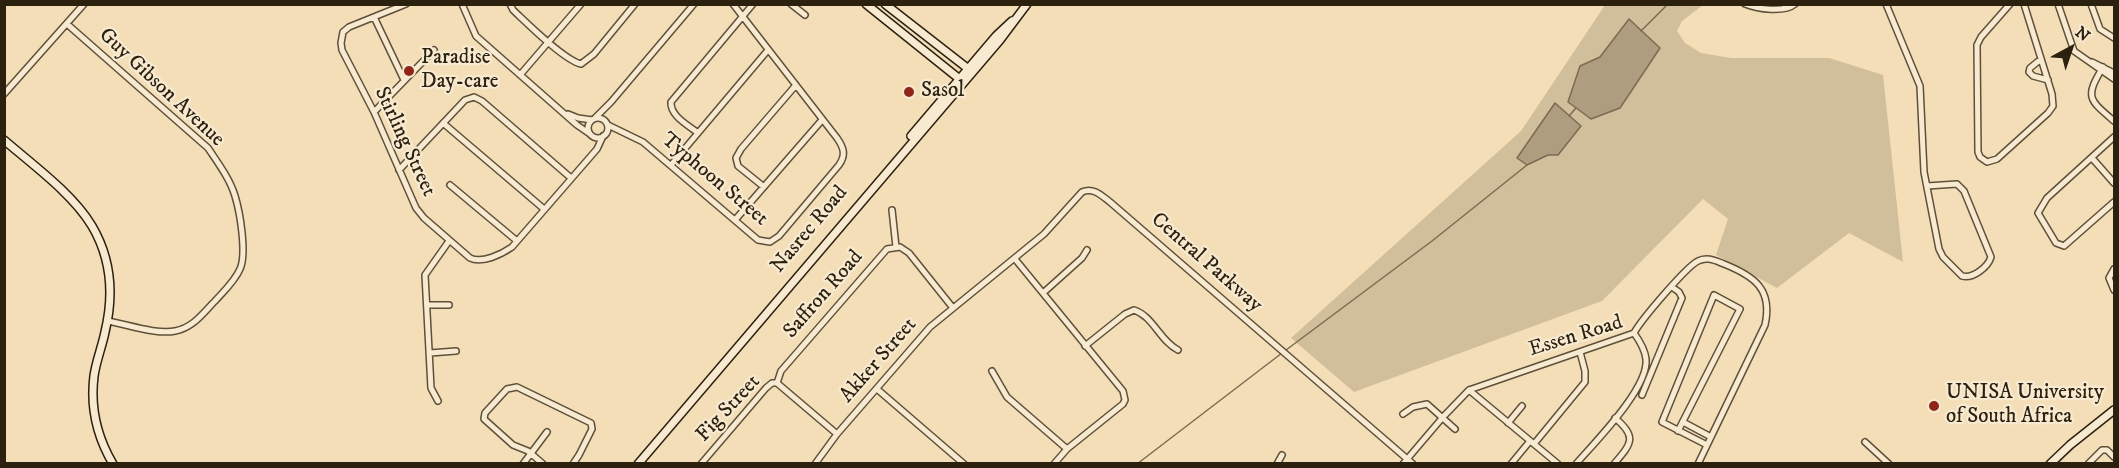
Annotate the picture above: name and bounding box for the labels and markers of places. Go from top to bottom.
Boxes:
place label: Paradise Day-care [421,46,498,96]
marker: Paradise Day-care [402,64,416,78]
place label: Sasol [921,79,964,105]
marker: Sasol [902,85,916,99]
place label: UNISA University of South Africa [1946,381,2104,431]
marker: UNISA University of South Africa [1927,399,1941,413]

